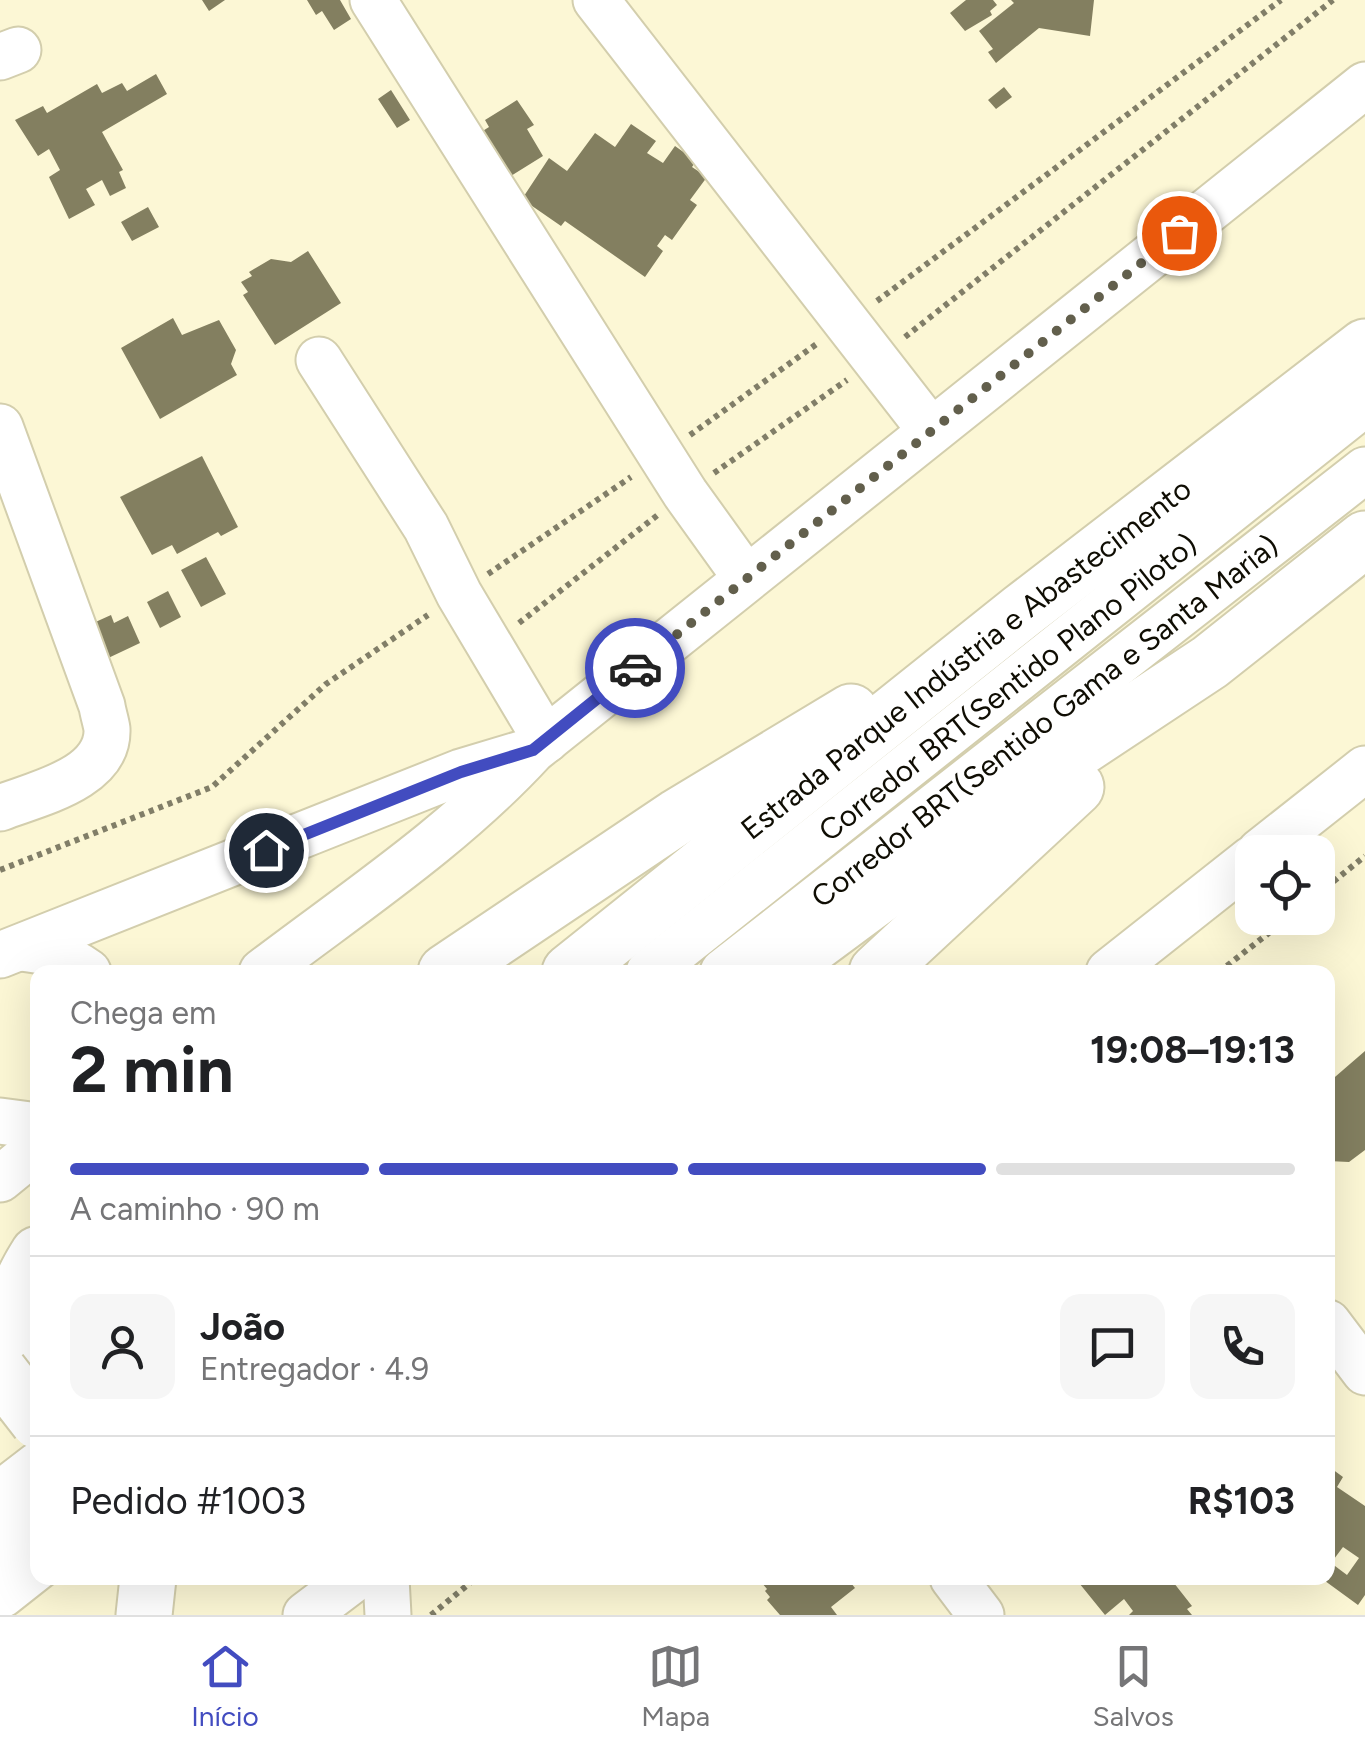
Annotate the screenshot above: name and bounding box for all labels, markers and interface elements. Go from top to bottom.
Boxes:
pin [1137,191,1222,276]
icon: bag [1152,206,1207,261]
street label: Estrada Parque Indústria e Abastecimento [733,469,1198,847]
street label: Corredor BRT(Sentido Plano Piloto) [811,525,1204,849]
street label: Corredor BRT(Sentido Gama e Santa Maria) [803,527,1285,915]
courier [585,618,685,718]
icon: car [608,641,663,696]
pin [224,808,309,893]
icon: home [239,823,294,878]
map controls [1235,835,1335,935]
button: locate [1235,835,1335,935]
text: Chega em [70,994,216,1032]
text: 19:08–19:13 [1090,1027,1295,1073]
text: 2 min [70,1030,234,1108]
text: A caminho · 90 m [70,1190,320,1228]
button: person [70,1294,175,1399]
button: chat [1060,1294,1165,1399]
button: phone [1190,1294,1295,1399]
text: João [200,1304,285,1350]
text: Entregador · 4.9 [200,1350,429,1388]
text: Pedido #1003 [70,1478,306,1524]
text: R$103 [1188,1478,1295,1524]
tab: Início [191,1639,259,1733]
tab: Mapa [641,1639,710,1733]
tab: Salvos [1093,1639,1174,1733]

